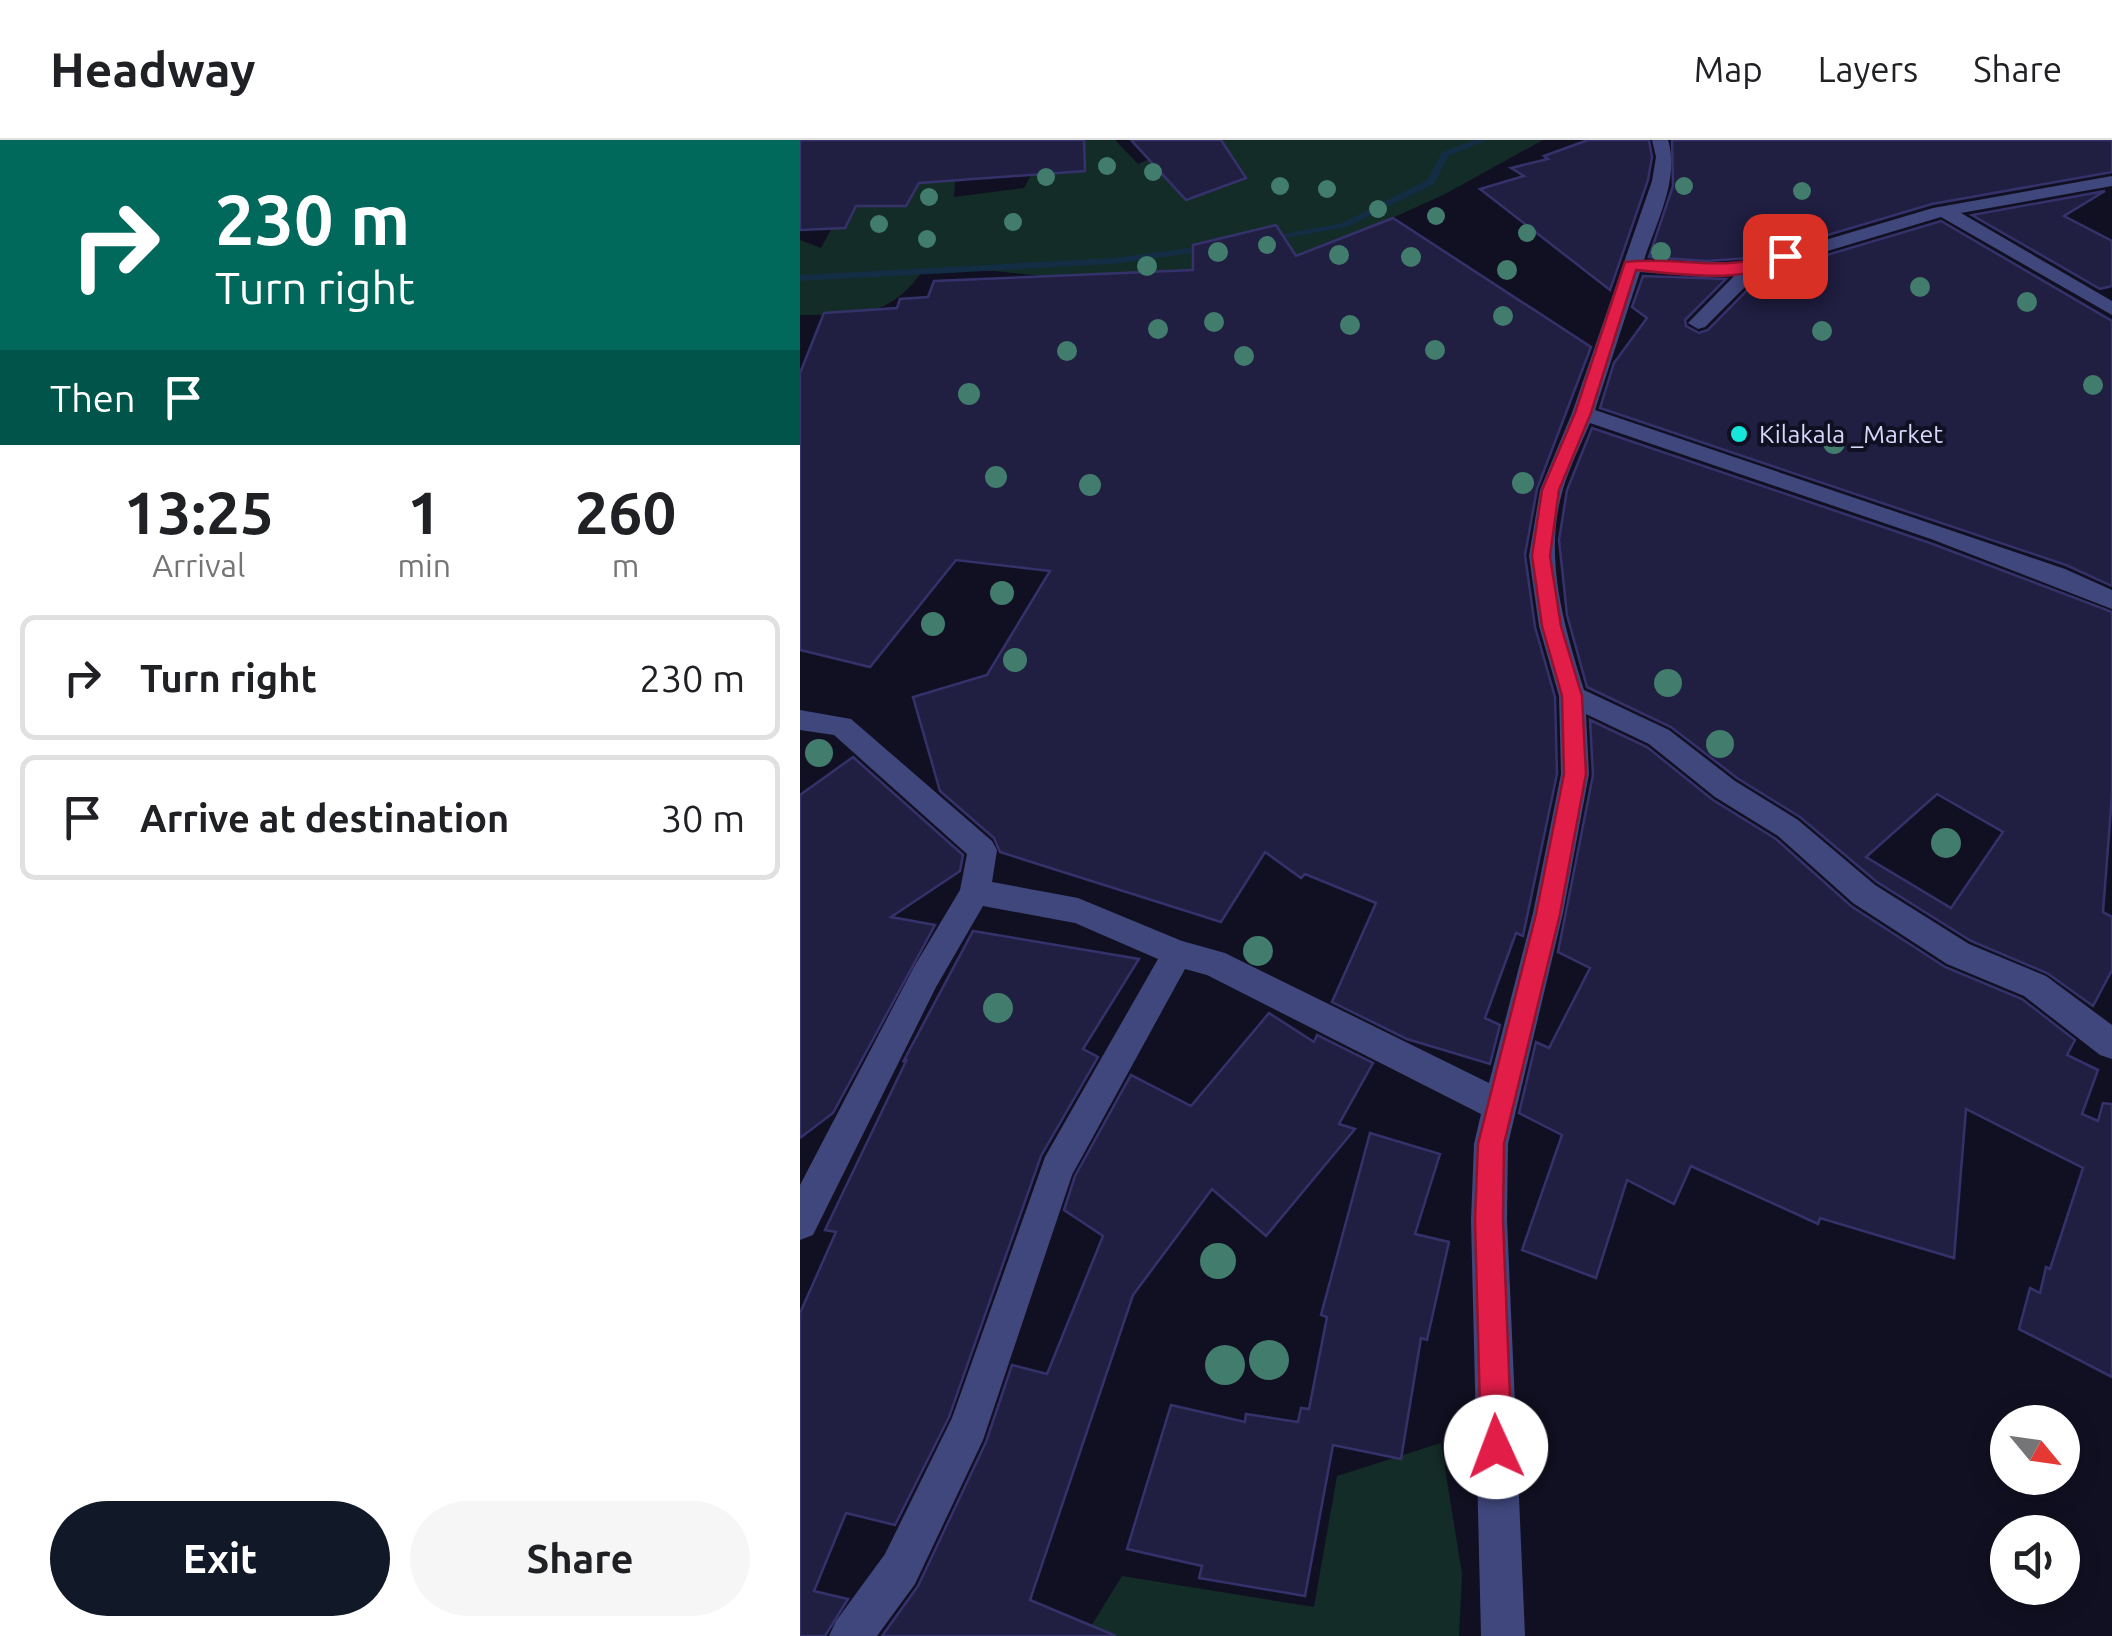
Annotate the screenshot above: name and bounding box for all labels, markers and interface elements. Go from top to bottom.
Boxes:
text: Headway [50,42,256,96]
text: Map [1694,49,1763,89]
text: Layers [1818,49,1918,89]
text: Share [1973,49,2062,89]
icon: right [50,180,180,310]
text: 230 m [215,180,410,258]
pin [1743,214,1828,299]
icon: arrive [1758,229,1813,284]
text: Turn right [215,262,415,313]
icon: arrive [156,370,211,425]
text: Then [50,377,136,419]
place label: Kilakala _Market [1759,420,1943,448]
marker: Kilakala _Market [1728,423,1750,445]
text: 13:25 [124,478,274,545]
text: 1 [407,478,441,545]
text: 260 [575,478,676,545]
text: Arrival [152,547,245,583]
text: min [397,547,451,583]
text: m [612,547,639,583]
icon: right [55,650,110,705]
text: Turn right [140,657,317,699]
text: 230 m [639,657,745,699]
icon: arrive [55,790,110,845]
text: Arrive at destination [140,797,509,839]
text: 30 m [661,797,745,839]
position arrow [1444,1395,1548,1499]
north arrow [1990,1405,2080,1495]
map controls [1990,1405,2080,1605]
button: Exit [50,1501,390,1616]
button: Share [410,1501,750,1616]
button: sound [1990,1515,2080,1605]

